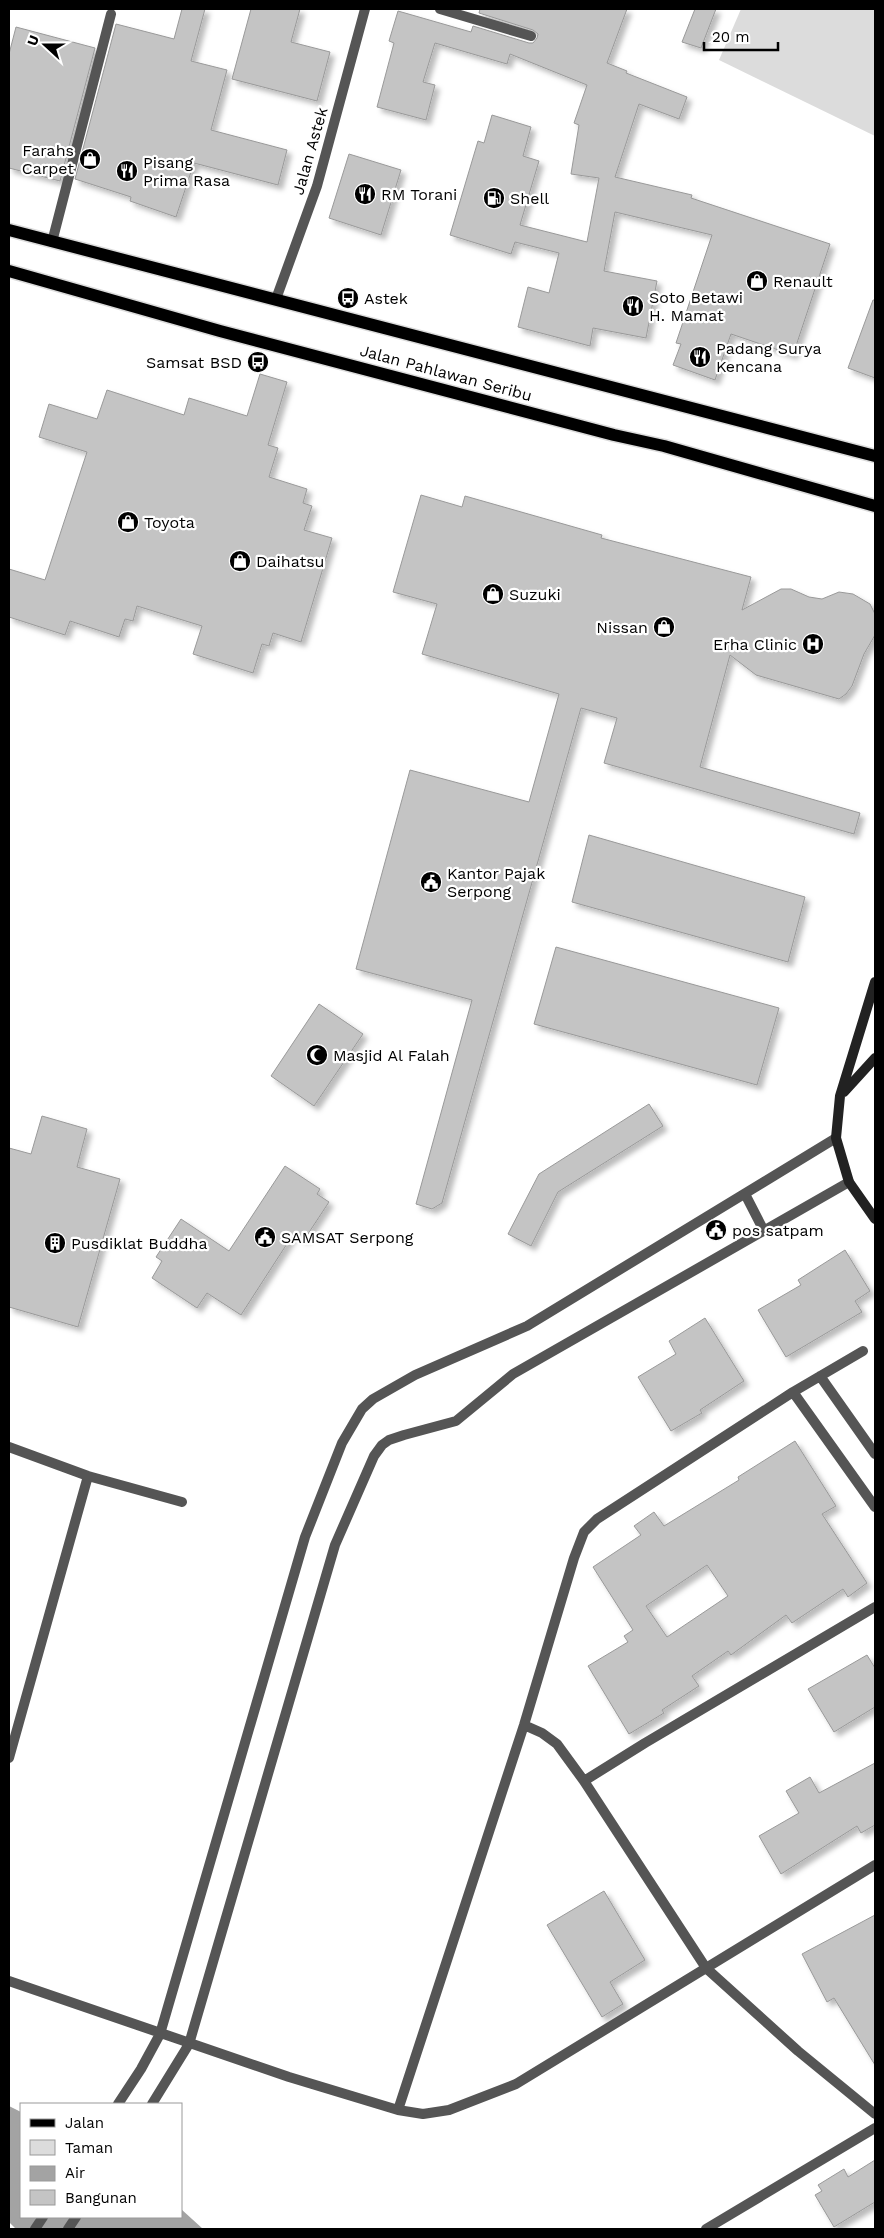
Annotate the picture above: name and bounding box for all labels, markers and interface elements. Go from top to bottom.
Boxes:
north arrow [20,20,70,70]
scale bar [704,20,778,52]
text: 20 m [712,28,750,46]
text: U [24,33,42,48]
street label: Jalan Astek [288,105,332,197]
place label: Farahs Carpet [22,141,74,178]
shop icon: Farahs Carpet [78,147,102,171]
place label: Pisang Prima Rasa [143,153,230,190]
restaurant icon: Pisang Prima Rasa [115,159,139,183]
restaurant icon: RM Torani [353,182,377,206]
place label: RM Torani [381,185,457,204]
fuel station icon: Shell [482,186,506,210]
place label: Shell [510,189,549,208]
shop icon: Renault [745,269,769,293]
place label: Renault [773,272,833,291]
bus stop icon: Astek [336,286,360,310]
place label: Soto Betawi H. Mamat [649,288,743,325]
place label: Astek [364,289,408,308]
restaurant icon: Soto Betawi H. Mamat [621,294,645,318]
place label: Padang Surya Kencana [716,339,821,376]
street label: Jalan Pahlawan Seribu [358,341,534,405]
restaurant icon: Padang Surya Kencana [688,345,712,369]
bus stop icon: Samsat BSD [246,350,270,374]
place label: Samsat BSD [146,353,242,372]
shop icon: Toyota [116,510,140,534]
place label: Toyota [144,513,195,532]
shop icon: Daihatsu [228,549,252,573]
place label: Daihatsu [256,552,325,571]
shop icon: Suzuki [481,582,505,606]
place label: Suzuki [509,585,561,604]
shop icon: Nissan [652,615,676,639]
place label: Nissan [596,618,648,637]
hospital icon: Erha Clinic [801,632,825,656]
place label: Erha Clinic [713,635,797,654]
place label: Kantor Pajak Serpong [447,864,545,901]
public building icon: Kantor Pajak Serpong [419,870,443,894]
mosque icon: Masjid Al Falah [305,1043,329,1067]
place label: Masjid Al Falah [333,1046,450,1065]
public building icon: pos satpam [704,1218,728,1242]
place label: pos satpam [732,1221,824,1240]
public building icon: SAMSAT Serpong [253,1225,277,1249]
place label: SAMSAT Serpong [281,1228,414,1247]
building icon: Pusdiklat Buddha [43,1231,67,1255]
place label: Pusdiklat Buddha [71,1234,208,1253]
legend [20,2103,182,2218]
text: Jalan [65,2114,104,2132]
text: Taman [65,2139,113,2157]
text: Air [65,2164,85,2182]
text: Bangunan [65,2189,137,2207]

